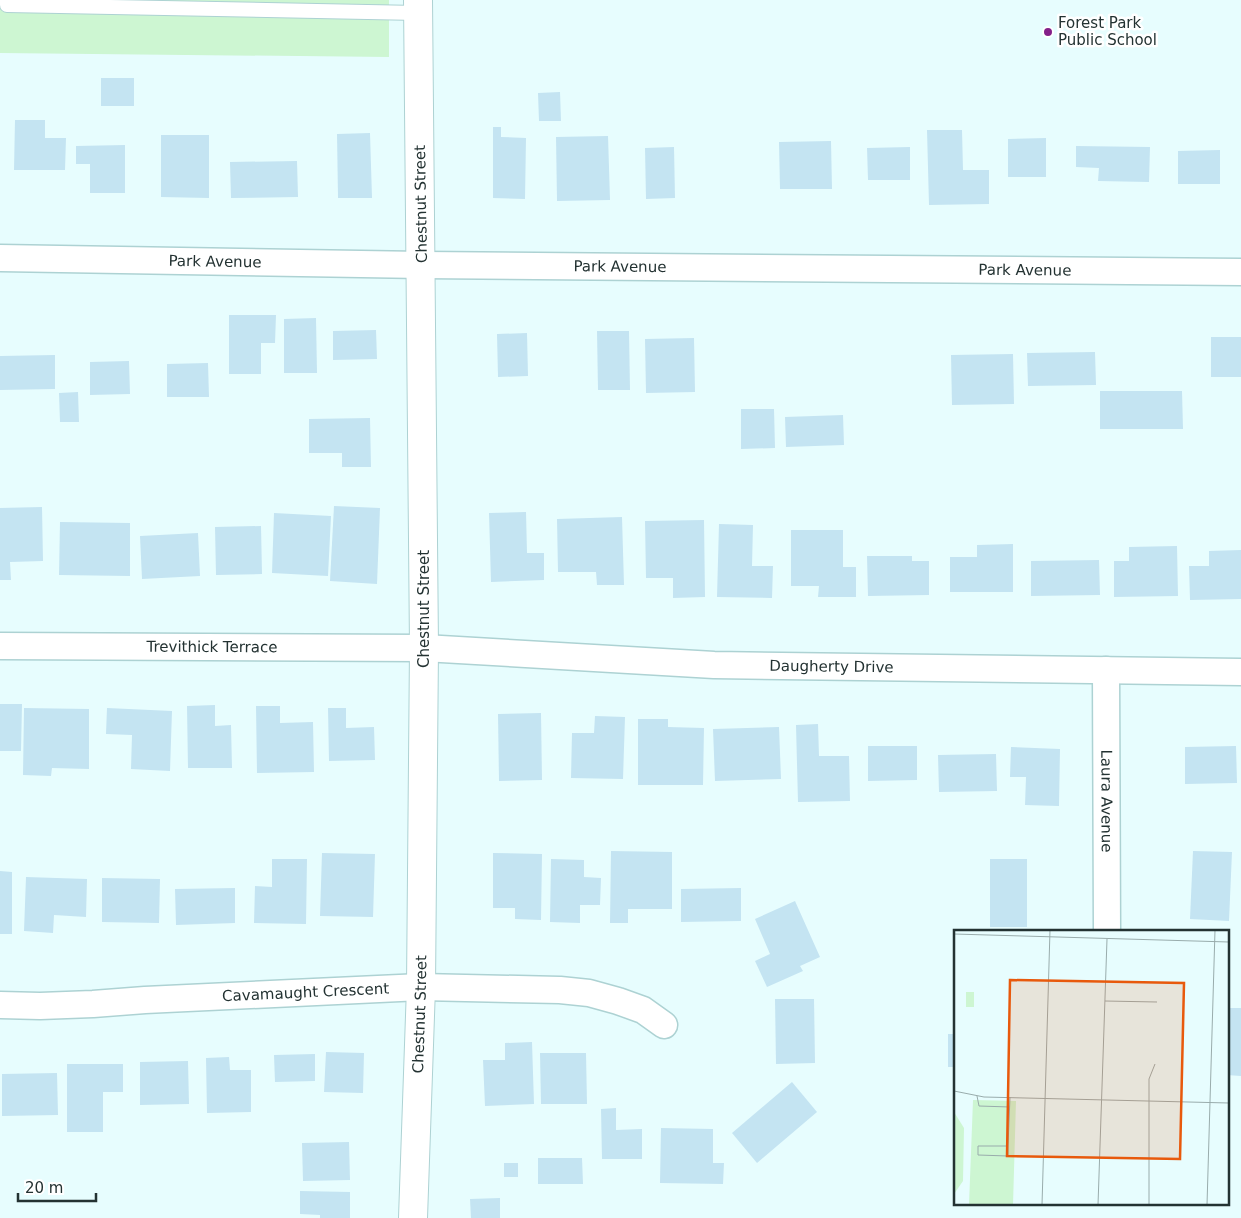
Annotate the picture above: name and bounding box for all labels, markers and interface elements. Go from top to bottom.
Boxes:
place label: Forest Park Public School [1058,14,1157,49]
marker: Forest Park Public School [1042,26,1054,38]
street label: Chestnut Street [411,145,431,263]
street label: Park Avenue [168,252,262,271]
street label: Park Avenue [573,257,667,276]
street label: Park Avenue [978,261,1071,280]
street label: Chestnut Street [415,550,433,668]
street label: Trevithick Terrace [145,638,278,656]
street label: Daugherty Drive [769,657,894,676]
street label: Laura Avenue [1097,749,1116,853]
inset map [954,930,1228,1206]
street label: Chestnut Street [409,955,430,1074]
street label: Cavamaught Crescent [222,980,390,1005]
scale bar [18,1170,95,1202]
text: 20 m [25,1179,63,1197]

